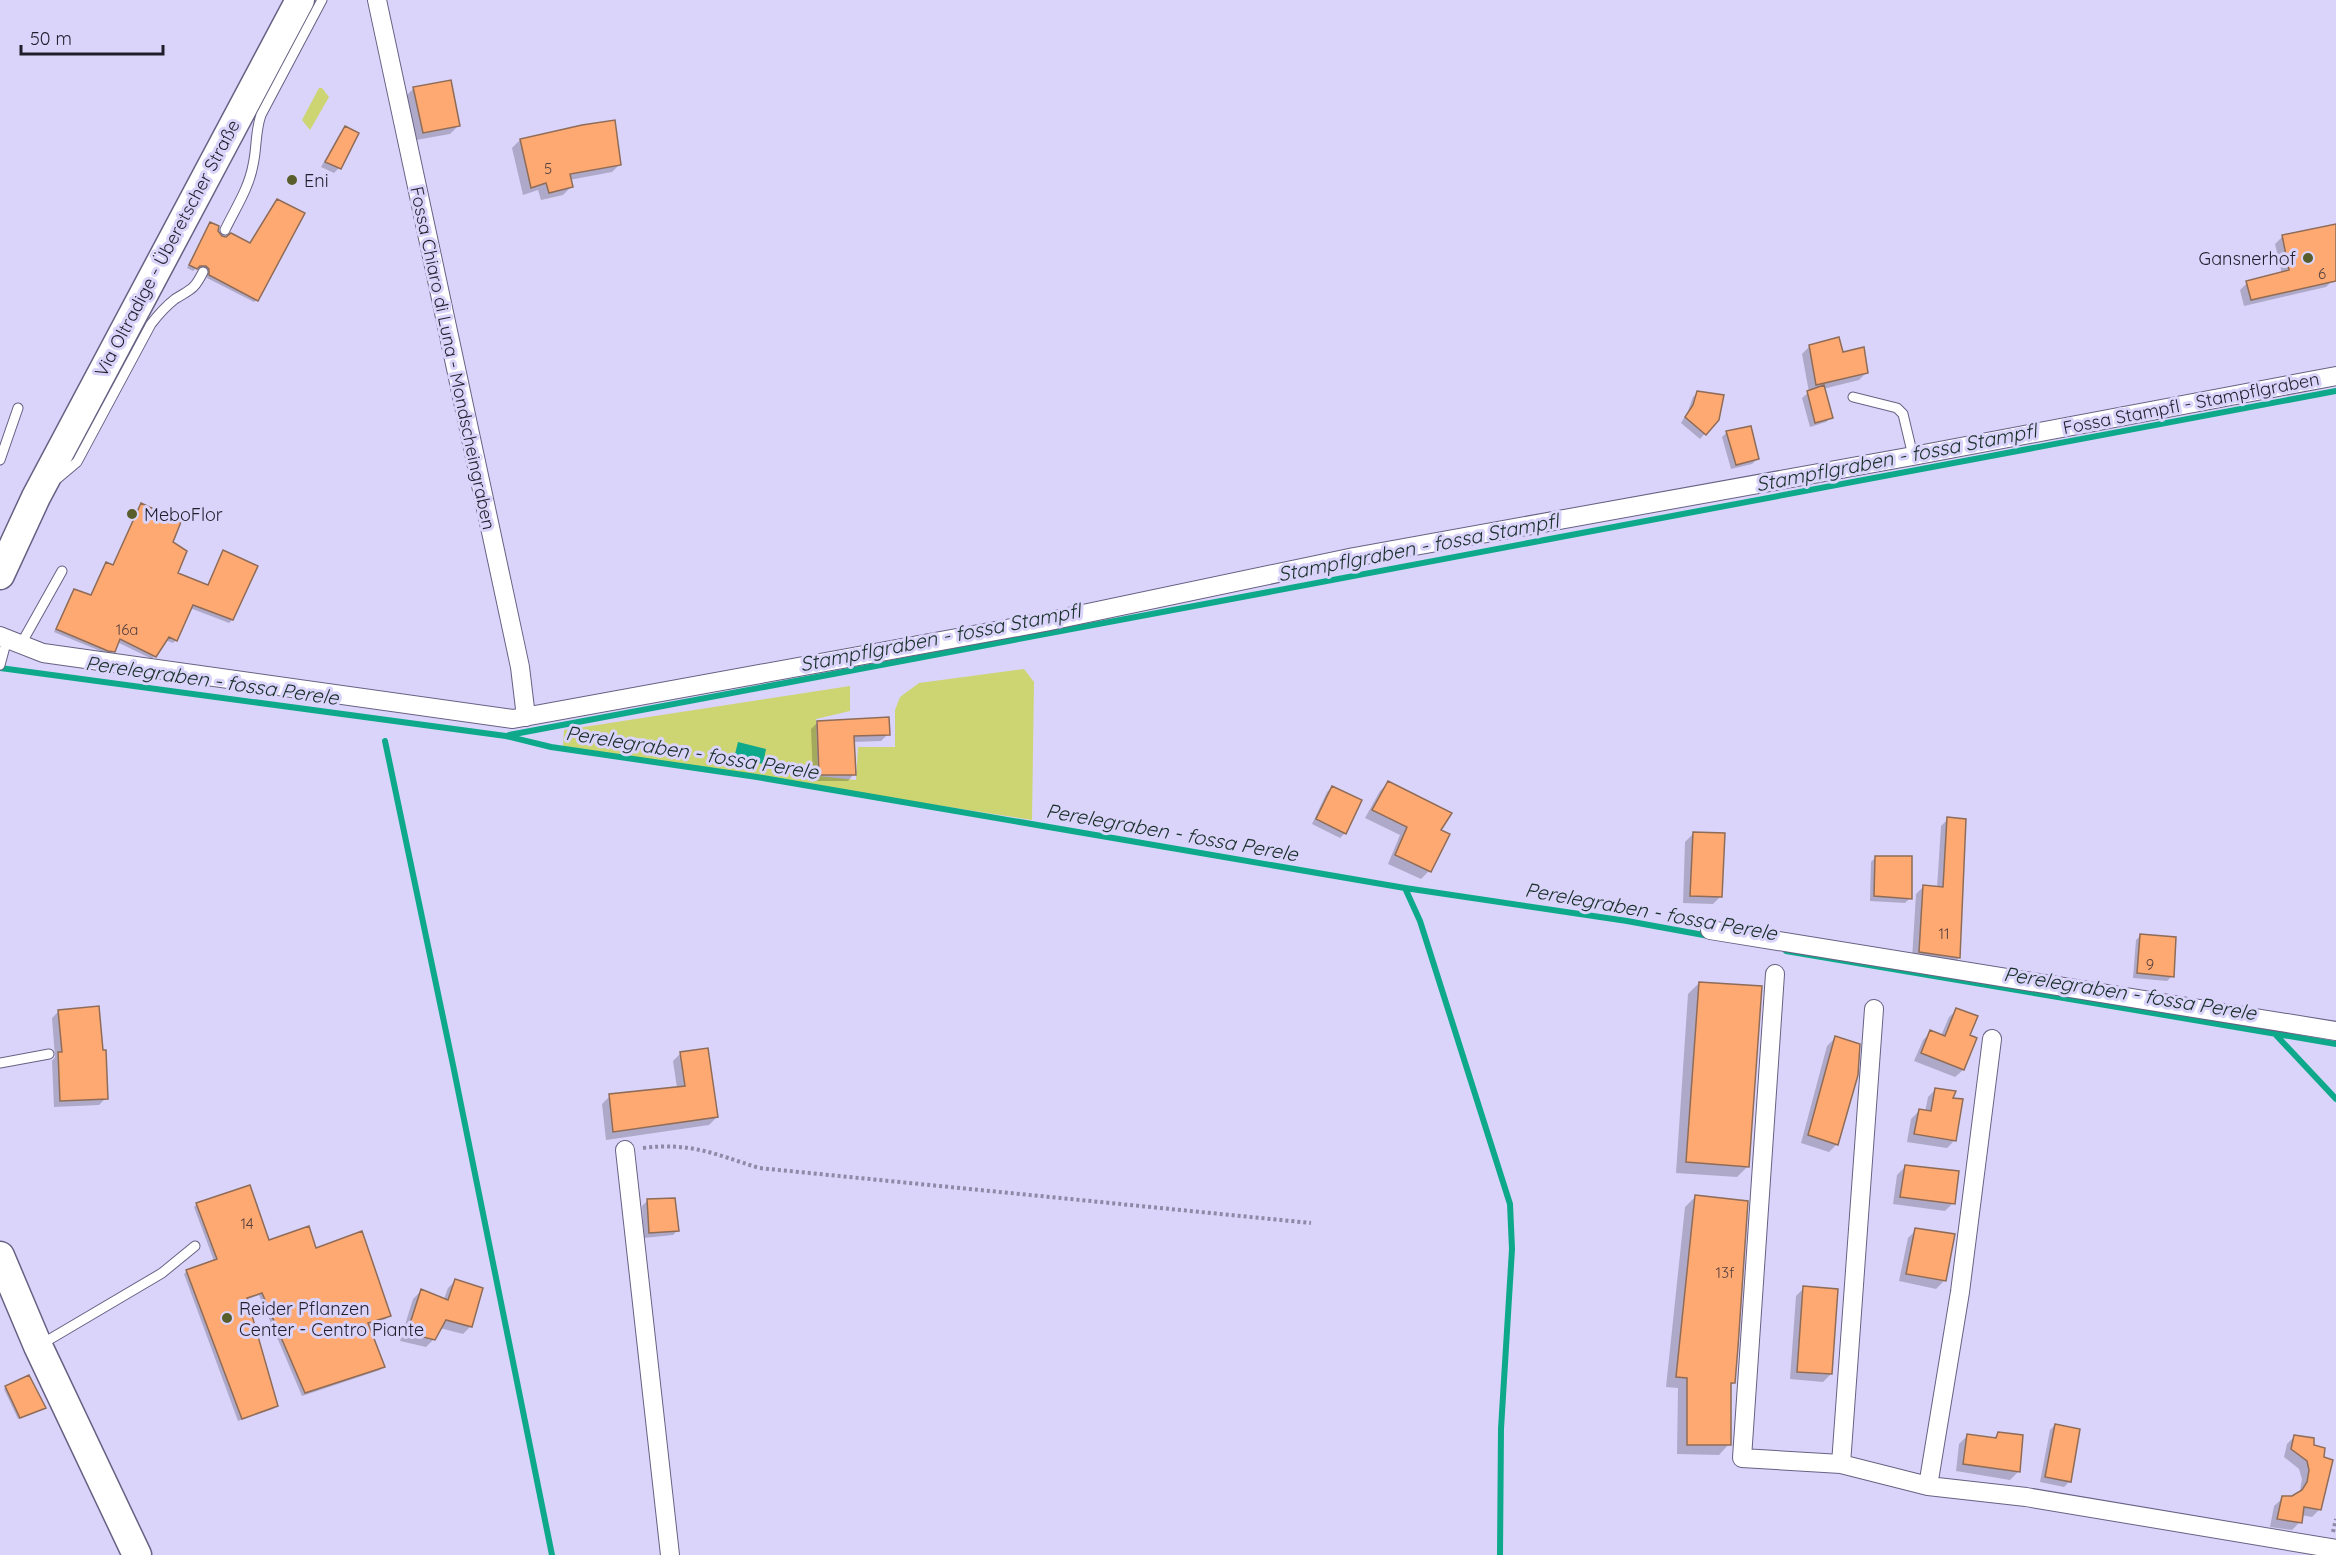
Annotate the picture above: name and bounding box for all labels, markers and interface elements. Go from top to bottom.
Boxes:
scale bar [21,18,164,56]
text: 50 m [30,27,72,50]
street label: Via Oltradige - Überetscher Straße [89,116,245,380]
house number: 5 [544,159,552,178]
place label: Eni [304,169,328,192]
marker: Eni [285,173,299,187]
street label: Fossa Chiaro di Luna - Mondscheingraben [405,184,501,532]
place label: Gansnerhof [2198,247,2297,270]
marker: Gansnerhof [2301,251,2315,265]
house number: 6 [2318,264,2326,283]
street label: Fossa Stampfl - Stampflgraben [2061,367,2321,439]
water label: Stampflgraben - fossa Stampfl [1754,417,2041,496]
place label: MeboFlor [144,503,223,526]
marker: MeboFlor [125,507,139,521]
water label: Stampflgraben - fossa Stampfl [1276,507,1563,586]
water label: Stampflgraben - fossa Stampfl [798,597,1085,676]
house number: 16a [116,620,138,639]
water label: Perelegraben - fossa Perele [84,650,341,710]
water label: Perelegraben - fossa Perele [564,720,821,784]
water label: Perelegraben - fossa Perele [1044,798,1301,867]
water label: Perelegraben - fossa Perele [1523,877,1780,946]
house number: 11 [1938,924,1950,943]
house number: 9 [2146,955,2154,974]
water label: Perelegraben - fossa Perele [2002,961,2259,1025]
house number: 14 [240,1214,254,1233]
house number: 13f [1716,1263,1735,1282]
place label: Reider Pflanzen Center - Centro Piante [239,1297,424,1341]
marker: Reider Pflanzen Center - Centro Piante [220,1311,234,1325]

